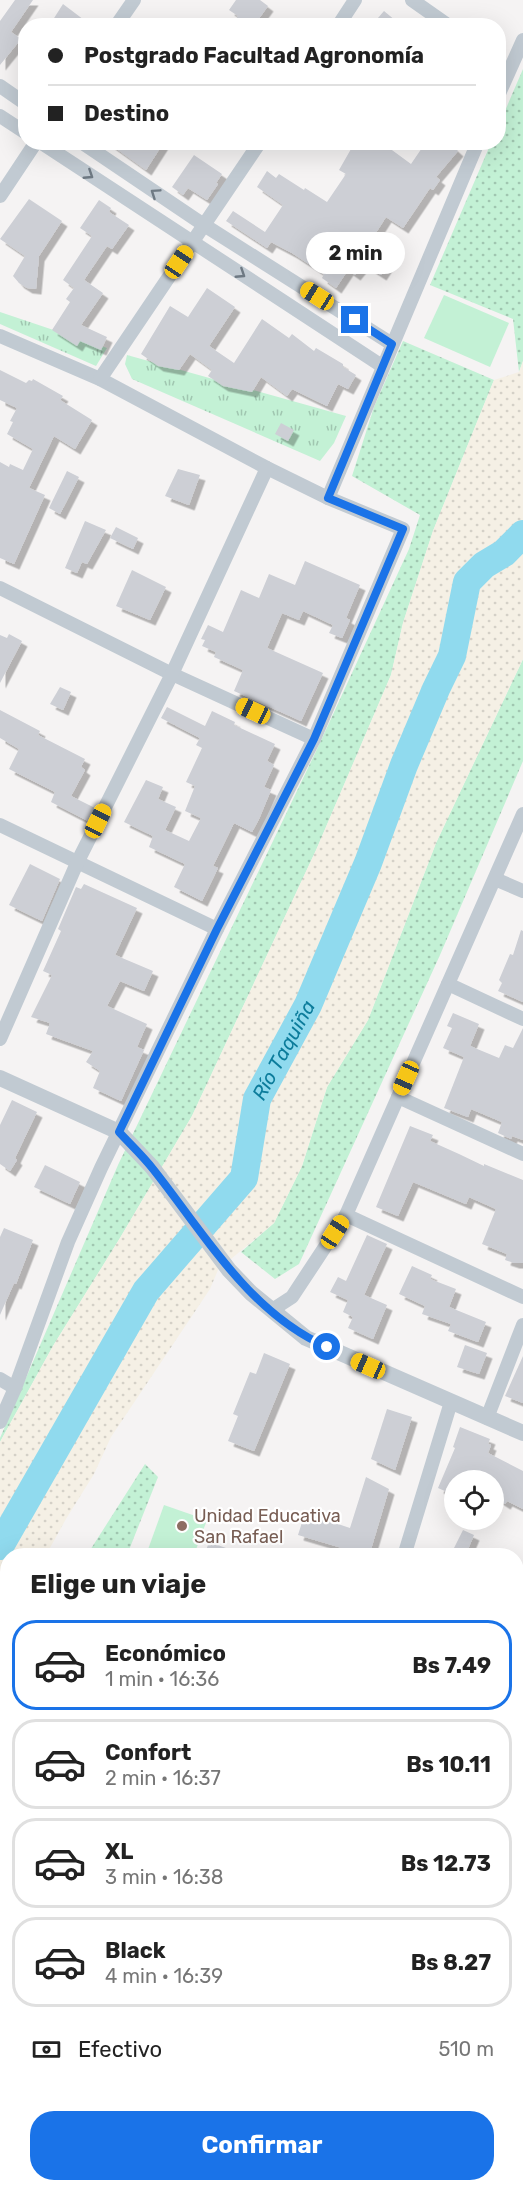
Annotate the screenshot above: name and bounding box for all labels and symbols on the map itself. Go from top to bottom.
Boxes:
one-way arrow [83,167,93,179]
one-way arrow [151,189,162,200]
callout: 2 min [306,233,404,275]
car [161,242,197,282]
one-way arrow [235,267,245,279]
car [297,279,337,313]
route end [341,306,368,333]
car [233,695,273,727]
car [82,801,114,841]
water label: Río Taquiña [247,996,320,1104]
car [390,1058,422,1098]
car [318,1212,352,1252]
route start [313,1333,340,1360]
car [348,1350,388,1382]
place label: Unidad Educativa San Rafael [194,1505,341,1548]
marker: Unidad Educativa San Rafael [175,1519,189,1533]

